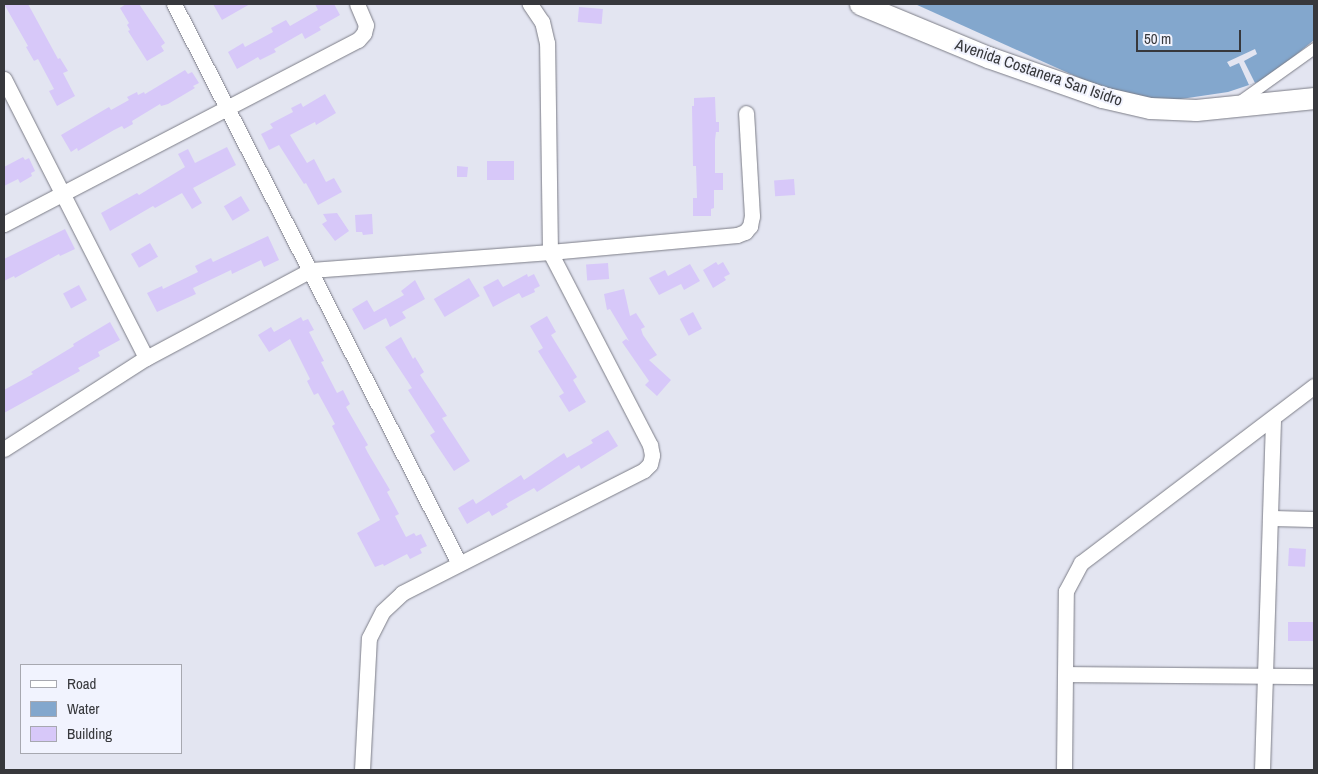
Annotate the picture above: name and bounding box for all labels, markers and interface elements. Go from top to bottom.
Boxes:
scale bar [1138,20,1243,52]
text: 50 m [1144,28,1171,49]
street label: Avenida Costanera San Isidro [953,34,1125,110]
legend [20,664,182,754]
text: Road [67,673,96,694]
text: Water [67,698,99,719]
text: Building [67,723,112,744]

